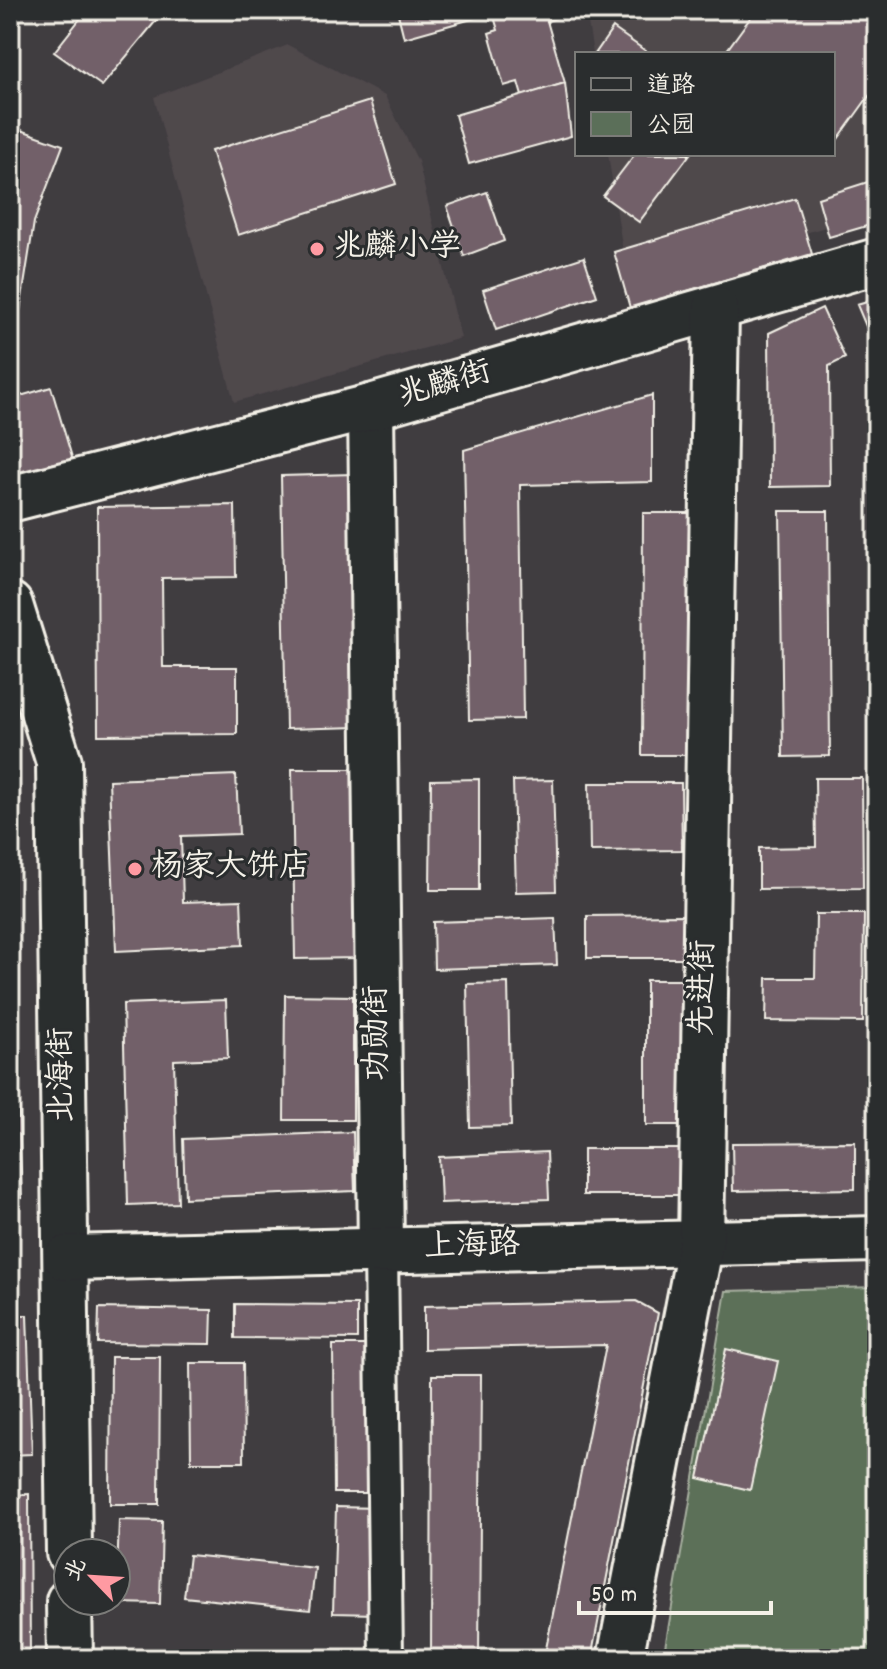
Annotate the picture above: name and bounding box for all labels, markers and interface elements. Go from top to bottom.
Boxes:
legend [575,52,835,156]
text: 道路 [647,70,695,104]
text: 公园 [647,110,695,144]
place label: 兆麟小学 [333,226,461,272]
marker: 兆麟小学 [308,240,326,258]
street label: 兆麟街 [393,351,497,421]
place label: 杨家大饼店 [151,846,311,892]
marker: 杨家大饼店 [126,860,144,878]
street label: 先进街 [681,940,729,1036]
street label: 功勋街 [355,985,403,1081]
street label: 北海街 [40,1027,88,1123]
street label: 上海路 [423,1223,521,1273]
north arrow [52,1537,132,1617]
text: 北 [58,1553,96,1587]
scale bar [579,1565,771,1615]
text: 50 m [591,1579,637,1613]

